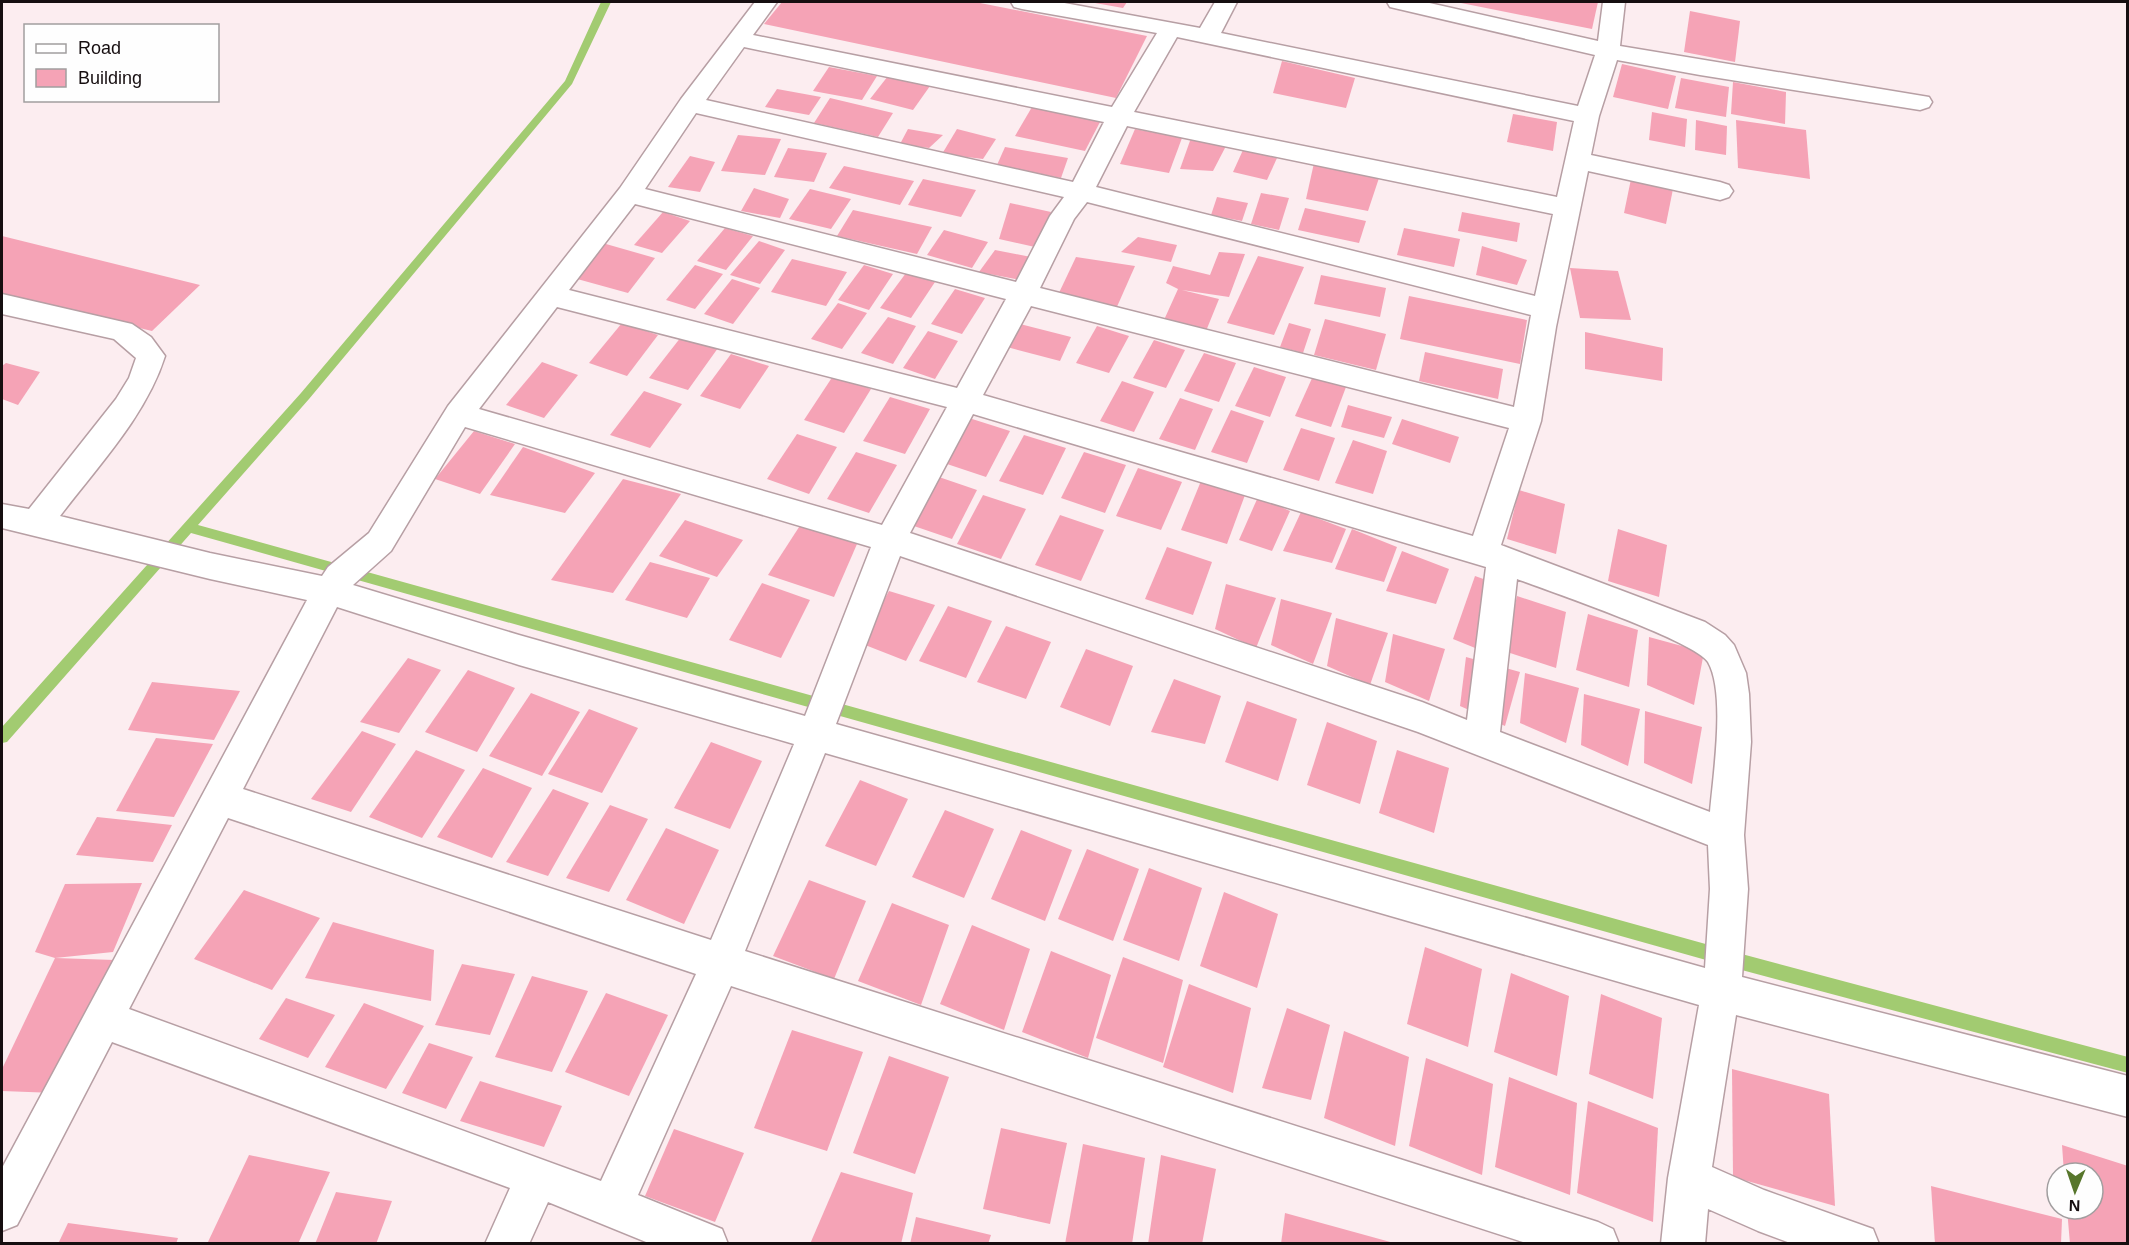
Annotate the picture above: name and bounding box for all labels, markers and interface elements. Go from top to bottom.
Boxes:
legend [24,24,219,102]
text: Road [78,38,121,58]
text: Building [78,68,142,88]
north arrow [2045,1161,2105,1221]
text: N [2068,1197,2081,1214]

